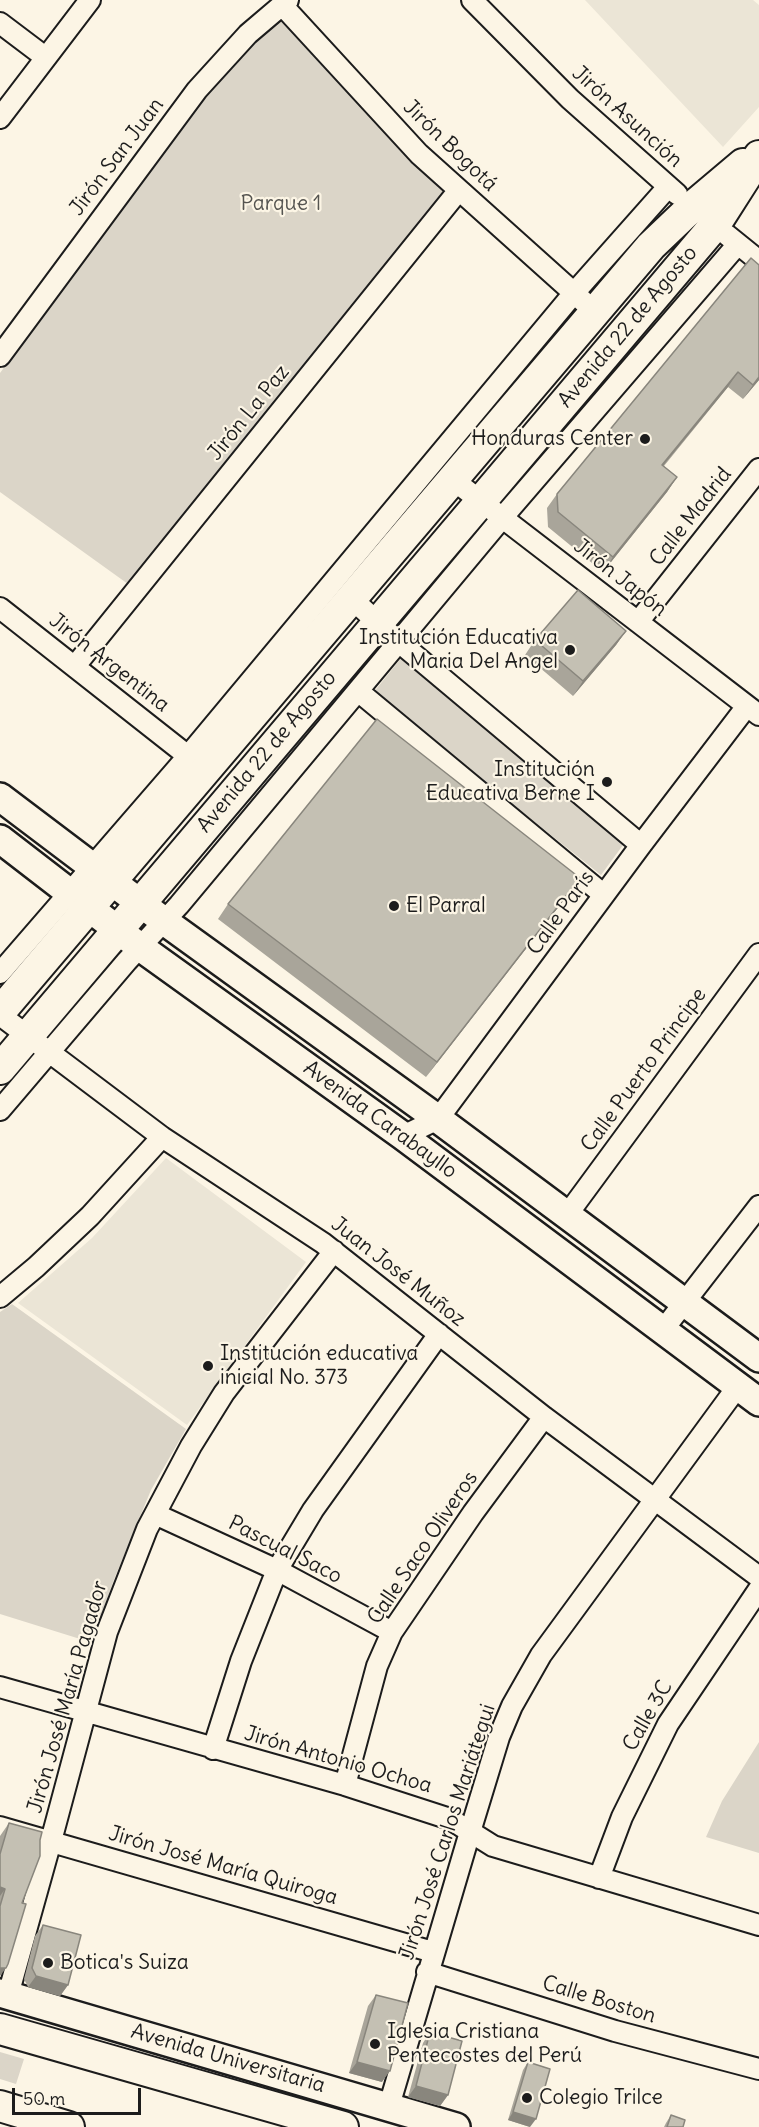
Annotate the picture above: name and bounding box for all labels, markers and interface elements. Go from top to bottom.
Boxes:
street label: Jirón Asunción [567,61,687,173]
street label: Jirón San Juan [65,93,169,221]
street label: Jirón Bogotá [398,95,502,197]
park label: Parque 1 [241,191,321,217]
street label: Avenida 22 de Agosto [553,241,703,413]
street label: Jirón La Paz [203,360,295,466]
place label: Honduras Center [471,426,633,452]
marker: Honduras Center [638,432,652,446]
street label: Calle Madrid [645,463,737,571]
street label: Jirón Japón [568,534,672,622]
street label: Jirón Argentina [44,608,174,718]
place label: Institución Educativa Maria Del Angel [359,625,558,675]
marker: Institución Educativa Maria Del Angel [563,643,577,657]
street label: Avenida 22 de Agosto [192,666,342,838]
place label: Institución Educativa Berne I [426,757,595,807]
marker: Institución Educativa Berne I [600,775,614,789]
street label: Calle París [522,866,600,960]
place label: El Parral [406,893,486,919]
marker: El Parral [387,899,401,913]
street label: Calle Puerto Principe [576,983,712,1157]
street label: Avenida Carabayllo [298,1056,462,1184]
street label: Juan José Muñoz [326,1212,470,1332]
place label: Institución educativa inicial No. 373 [220,1341,418,1391]
marker: Institución educativa inicial No. 373 [201,1359,215,1373]
street label: Calle Saco Oliveros [362,1467,484,1629]
street label: Pascual Saco [224,1511,346,1589]
street label: Jirón José María Pagador [23,1578,113,1816]
street label: Calle 3C [618,1676,678,1756]
street label: Jirón José Carlos Mariátegui [395,1701,501,1963]
street label: Jirón Antonio Ochoa [241,1721,435,1799]
street label: Jirón José María Quiroga [106,1821,340,1911]
place label: Botica's Suiza [60,1950,189,1976]
marker: Botica's Suiza [41,1956,55,1970]
street label: Calle Boston [539,1971,659,2029]
street label: Avenida Universitaria [128,2019,328,2099]
place label: Iglesia Cristiana Pentecostes del Perú [387,2019,582,2069]
marker: Iglesia Cristiana Pentecostes del Perú [368,2037,382,2051]
scale bar [15,2076,144,2114]
place label: Colegio Trilce [539,2085,663,2111]
text: 50 m [23,2087,65,2110]
marker: Colegio Trilce [520,2091,534,2105]

